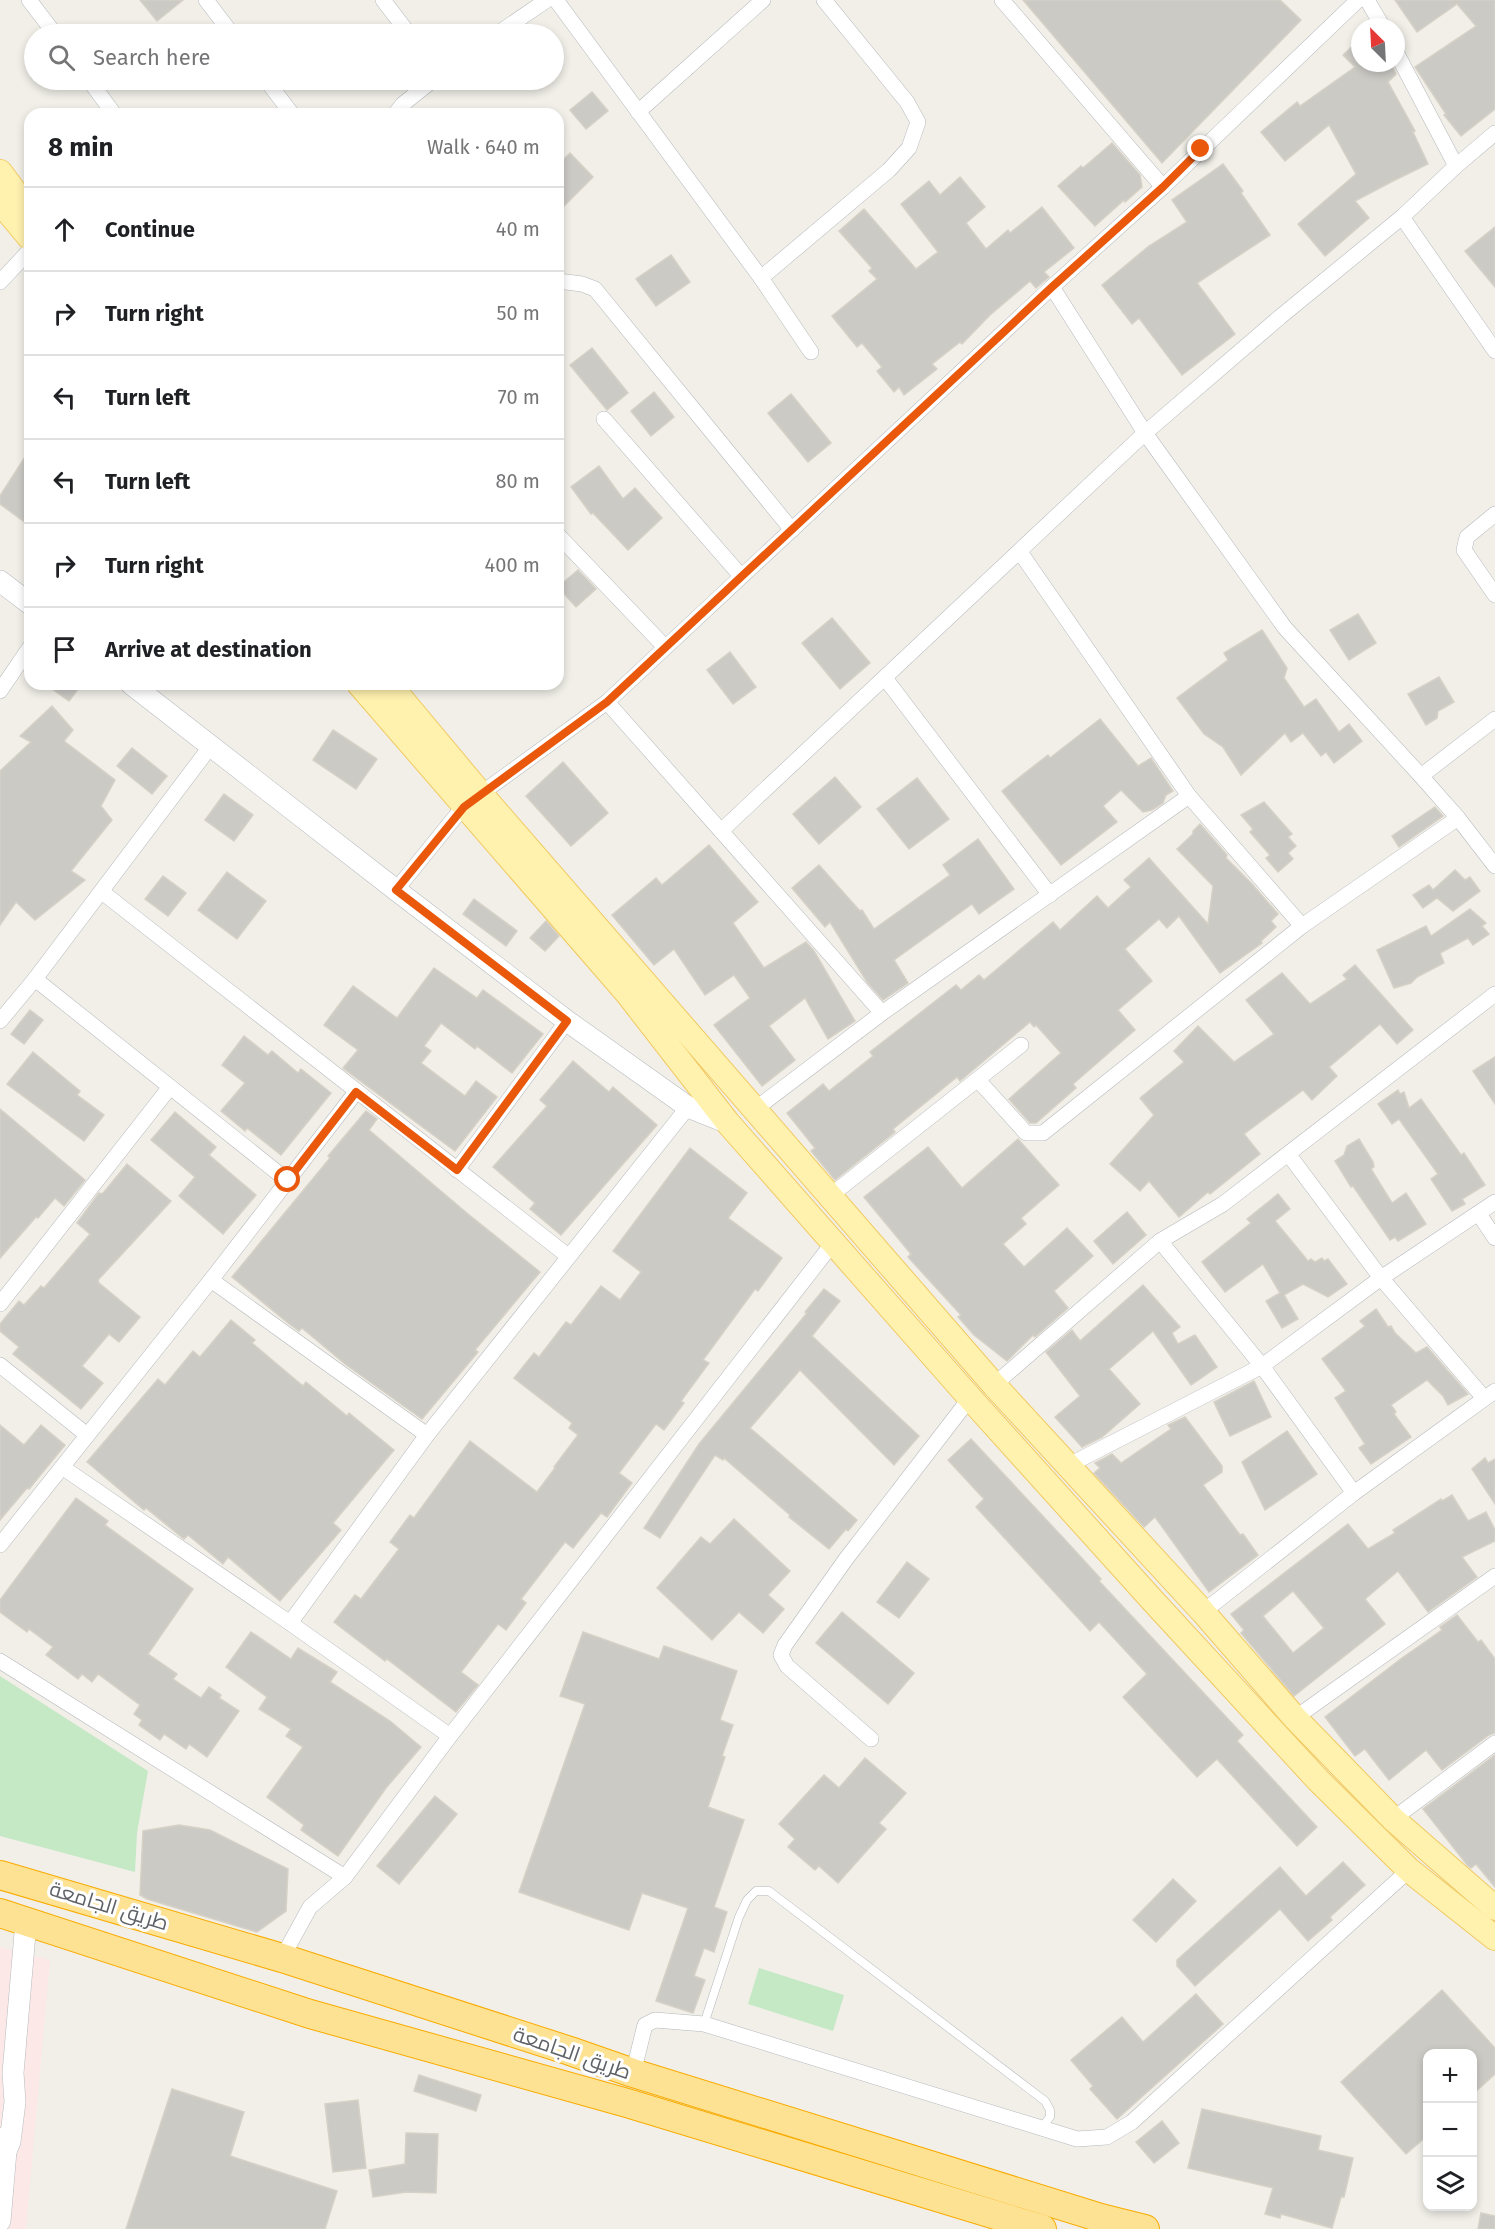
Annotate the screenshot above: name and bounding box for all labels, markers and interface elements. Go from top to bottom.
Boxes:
north arrow [1351,18,1405,72]
search box [24,24,564,90]
icon: search [45,41,78,74]
text: Search here [93,44,211,71]
text: 8 min [48,132,114,163]
text: Walk · 640 m [427,135,540,159]
route end [1187,135,1213,161]
icon: ahead [48,213,81,246]
text: Continue [105,216,195,243]
text: 40 m [496,217,540,241]
icon: right [48,297,81,330]
text: Turn right [105,300,204,327]
text: 50 m [496,301,540,325]
icon: left [48,381,81,414]
text: Turn left [105,384,190,411]
text: 70 m [498,385,540,409]
icon: left [48,465,81,498]
text: Turn left [105,468,190,495]
text: 80 m [495,469,540,493]
icon: right [48,549,81,582]
text: Turn right [105,552,204,579]
text: 400 m [485,553,540,577]
icon: arrive [48,633,81,666]
text: Arrive at destination [105,636,312,663]
route start [274,1166,300,1192]
street label: طريق الجامعة [46,1876,172,1936]
street label: طريق الجامعة [510,2021,634,2085]
map controls [1423,2049,1477,2211]
button: + [1423,2049,1477,2103]
button: − [1423,2103,1477,2157]
button: layers [1423,2157,1477,2211]

